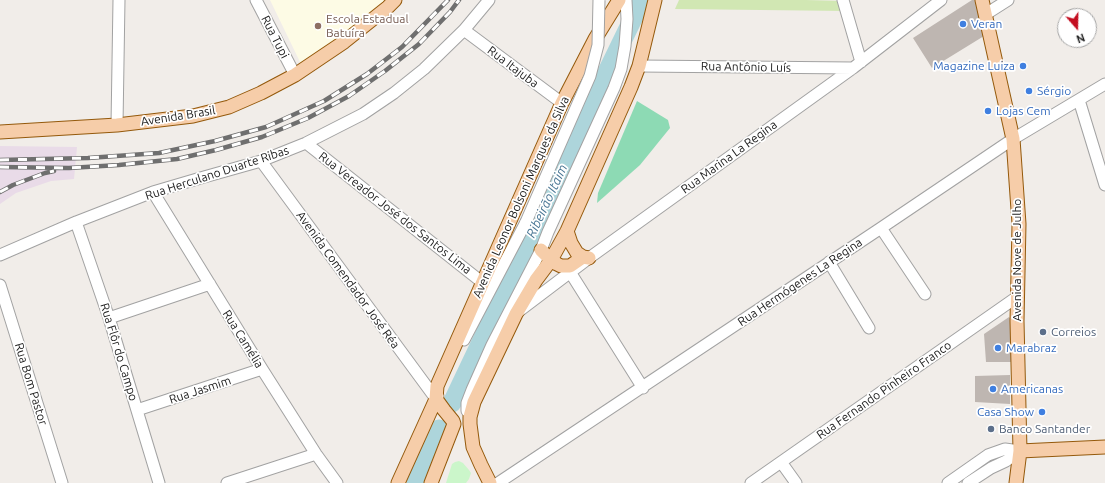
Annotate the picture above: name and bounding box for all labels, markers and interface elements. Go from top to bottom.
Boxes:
north arrow [1057,8,1097,48]
place label: Escola Estadual Batuíra [326,12,409,40]
street label: Rua Tupi [258,13,292,61]
place label: Veran [971,17,1002,31]
marker: Veran [958,19,968,29]
marker: Escola Estadual Batuíra [313,21,323,31]
text: N [1075,31,1087,45]
street label: Rua Itajuba [485,43,541,91]
street label: Rua Antônio Luís [701,59,791,75]
place label: Magazine Luiza [933,59,1015,73]
marker: Magazine Luiza [1018,61,1028,71]
place label: Sérgio [1037,84,1071,98]
marker: Sérgio [1024,86,1034,96]
street label: Avenida Leonor Bolsoni Marques da Silva [470,94,572,300]
street label: Avenida Brasil [140,103,216,129]
place label: Lojas Cem [996,104,1050,118]
marker: Lojas Cem [983,106,993,116]
street label: Rua Marina La Regina [678,117,780,197]
street label: Rua Herculano Duarte Ribas [143,143,291,203]
street label: Rua Vereador José dos Santos Lima [316,149,474,277]
water label: Ribeirão Itaim [523,162,571,240]
street label: Avenida Nove de Julho [1010,199,1024,321]
street label: Avenida Comendador José Réa [293,209,403,351]
street label: Rua Hermógenes La Regina [735,235,865,329]
street label: Rua Flôr do Campo [97,301,141,403]
street label: Rua Camélia [219,307,267,371]
place label: Correios [1051,325,1096,339]
marker: Correios [1038,327,1048,337]
street label: Rua Fernando Pinheiro Franco [814,338,954,442]
street label: Rua Bom Pastor [12,341,50,427]
place label: Marabraz [1006,341,1057,355]
marker: Marabraz [993,343,1003,353]
street label: Rua Jasmim [167,373,233,407]
place label: Americanas [1001,382,1063,396]
marker: Americanas [988,384,998,394]
place label: Casa Show [977,405,1034,419]
marker: Casa Show [1037,407,1047,417]
place label: Banco Santander [999,422,1090,436]
marker: Banco Santander [986,424,996,434]

